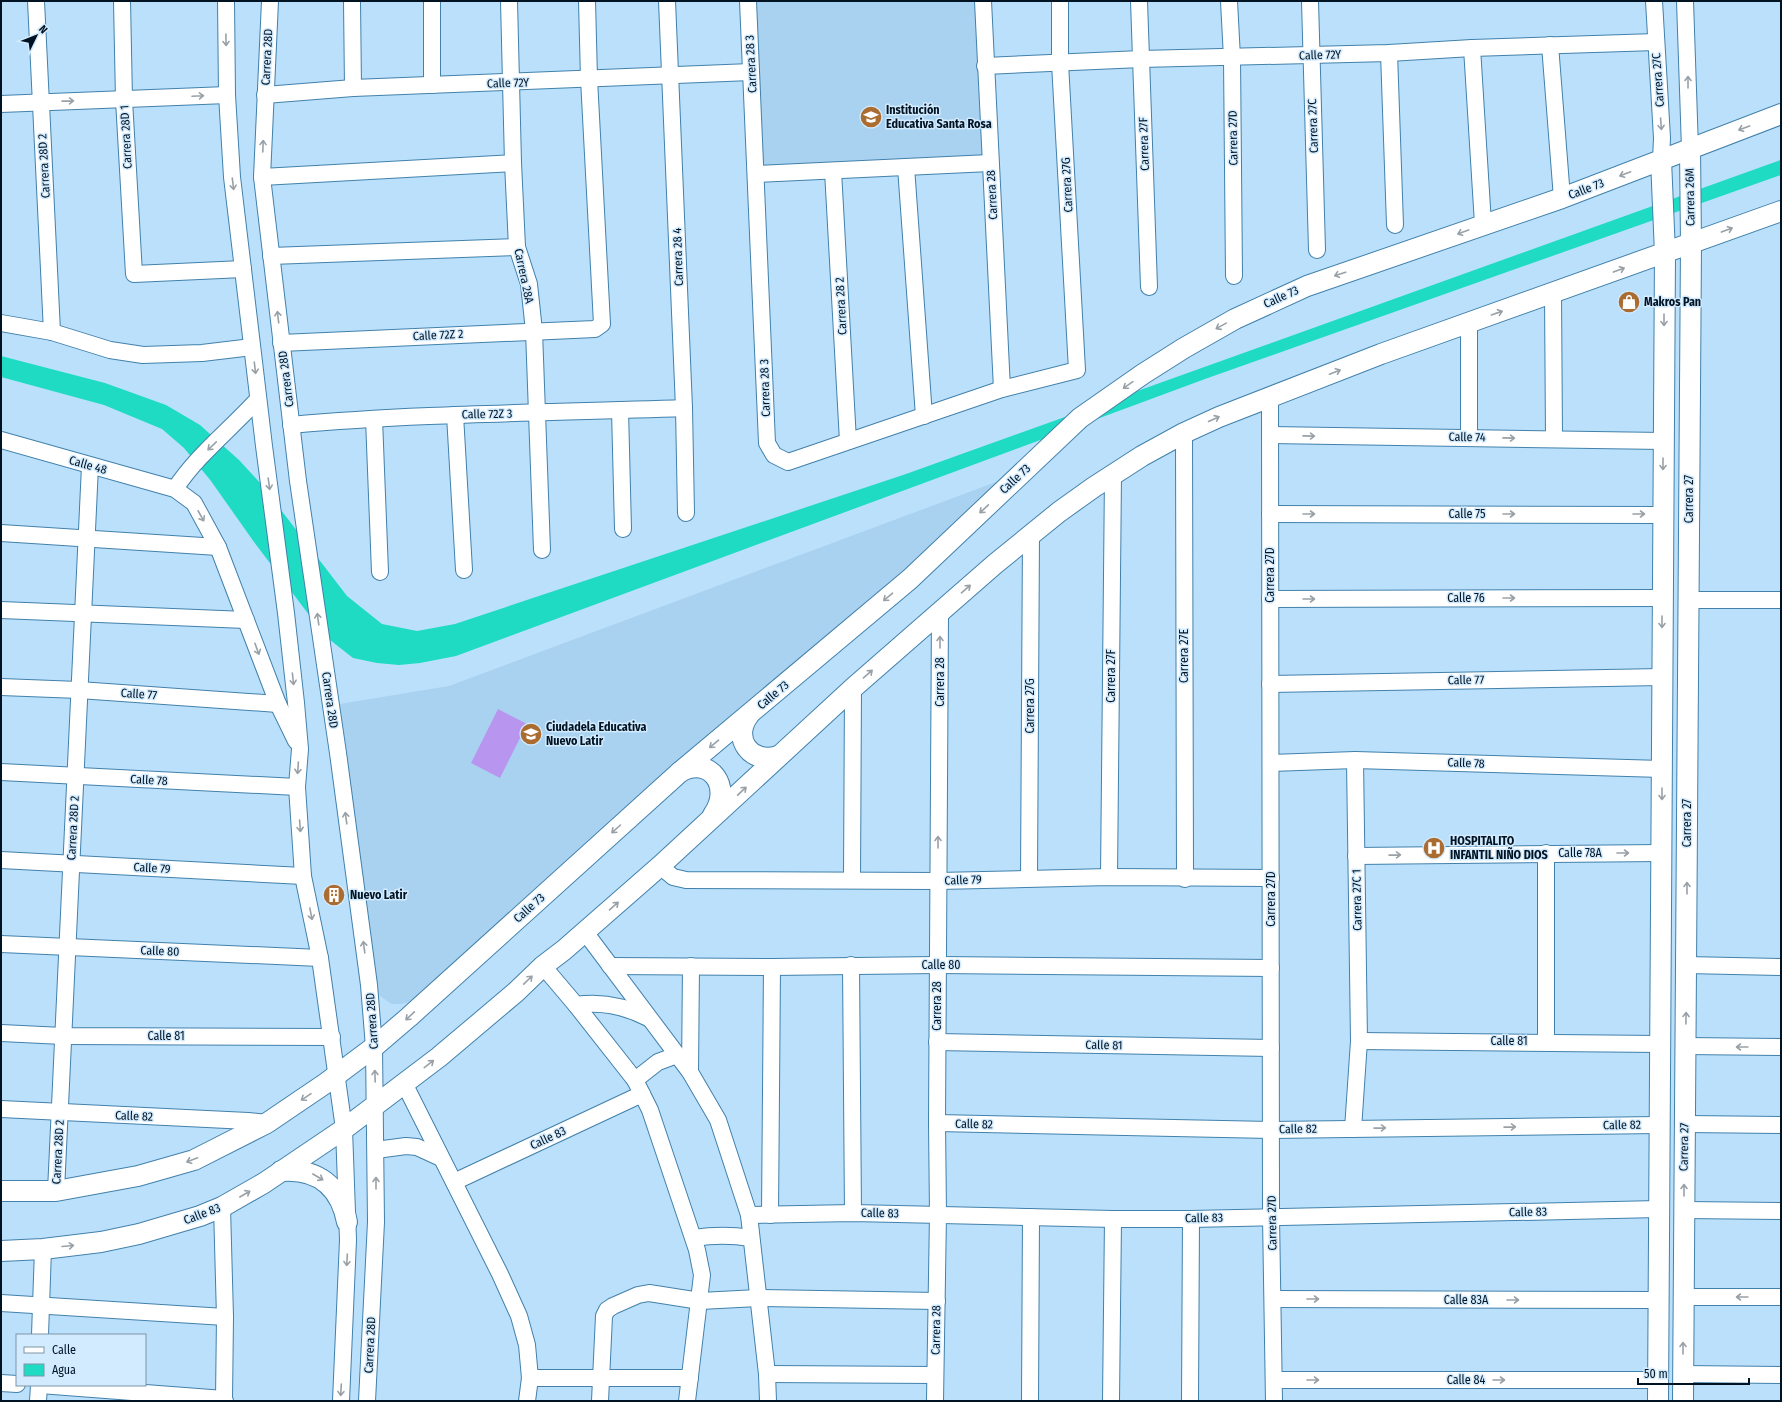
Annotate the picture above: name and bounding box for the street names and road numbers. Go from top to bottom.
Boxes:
street label: Carrera 28D [259,28,275,86]
street label: Carrera 28 3 [742,35,760,93]
street label: Calle 72Y [1299,47,1341,63]
street label: Carrera 27C [1649,52,1667,108]
street label: Calle 72Y [487,75,529,91]
street label: Carrera 27C [1305,99,1321,153]
street label: Carrera 28D 1 [117,105,135,169]
street label: Carrera 27D [1226,110,1240,166]
street label: Carrera 27F [1136,116,1152,171]
street label: Carrera 28D 2 [35,133,53,199]
street label: Carrera 27G [1059,157,1075,213]
street label: Carrera 26M [1682,168,1698,226]
street label: Carrera 28 [984,170,1000,220]
street label: Calle 73 [1566,176,1606,202]
street label: Carrera 28 4 [670,227,686,286]
street label: Carrera 28A [511,247,537,305]
street label: Carrera 28 2 [832,277,850,335]
street label: Calle 73 [1261,283,1301,311]
street label: Calle 72Z 2 [412,327,464,343]
street label: Carrera 28D [276,350,296,408]
street label: Carrera 28 3 [757,359,773,417]
street label: Calle 72Z 3 [462,407,512,421]
street label: Calle 74 [1448,430,1486,444]
street label: Calle 48 [68,453,108,477]
street label: Calle 73 [997,461,1033,497]
street label: Carrera 27 [1682,475,1696,523]
street label: Calle 75 [1449,507,1486,521]
street label: Carrera 27D [1263,547,1277,603]
street label: Calle 76 [1447,591,1485,605]
street label: Carrera 27E [1177,629,1191,683]
street label: Carrera 27F [1104,648,1118,703]
street label: Carrera 28 [933,657,947,707]
street label: Carrera 28D [319,671,341,729]
street label: Calle 77 [1448,673,1485,687]
street label: Calle 73 [754,678,792,712]
street label: Carrera 27G [1023,678,1037,734]
street label: Calle 77 [120,686,158,702]
street label: Calle 78 [1447,755,1485,771]
street label: Calle 78 [130,772,168,788]
street label: Carrera 28D 2 [64,795,82,861]
street label: Carrera 27 [1680,799,1694,847]
street label: Calle 78A [1558,846,1603,860]
street label: Calle 79 [133,860,171,876]
street label: Carrera 27C 1 [1349,869,1365,931]
street label: Carrera 27D [1264,871,1278,927]
street label: Calle 79 [944,872,982,888]
street label: Calle 73 [511,890,547,926]
street label: Calle 80 [140,943,180,959]
street label: Calle 80 [921,958,961,972]
street label: Carrera 28 [930,981,944,1031]
street label: Carrera 28D [363,992,381,1050]
street label: Calle 81 [147,1029,185,1043]
street label: Calle 81 [1490,1034,1528,1048]
street label: Calle 81 [1085,1038,1123,1052]
street label: Calle 82 [115,1108,153,1124]
street label: Calle 82 [955,1117,993,1131]
street label: Calle 82 [1603,1118,1641,1132]
street label: Carrera 28D 2 [49,1119,67,1185]
street label: Calle 82 [1279,1122,1317,1136]
street label: Carrera 27 [1677,1123,1691,1171]
street label: Calle 83 [528,1124,568,1152]
street label: Carrera 27D [1265,1195,1279,1251]
street label: Calle 83 [182,1201,222,1227]
street label: Calle 83 [1509,1205,1547,1219]
street label: Calle 83 [861,1206,899,1220]
street label: Calle 83 [1185,1211,1223,1225]
street label: Calle 83A [1444,1293,1489,1307]
street label: Carrera 28 [929,1305,943,1355]
street label: Carrera 28D [362,1316,378,1374]
street label: Calle 84 [1447,1373,1485,1387]

